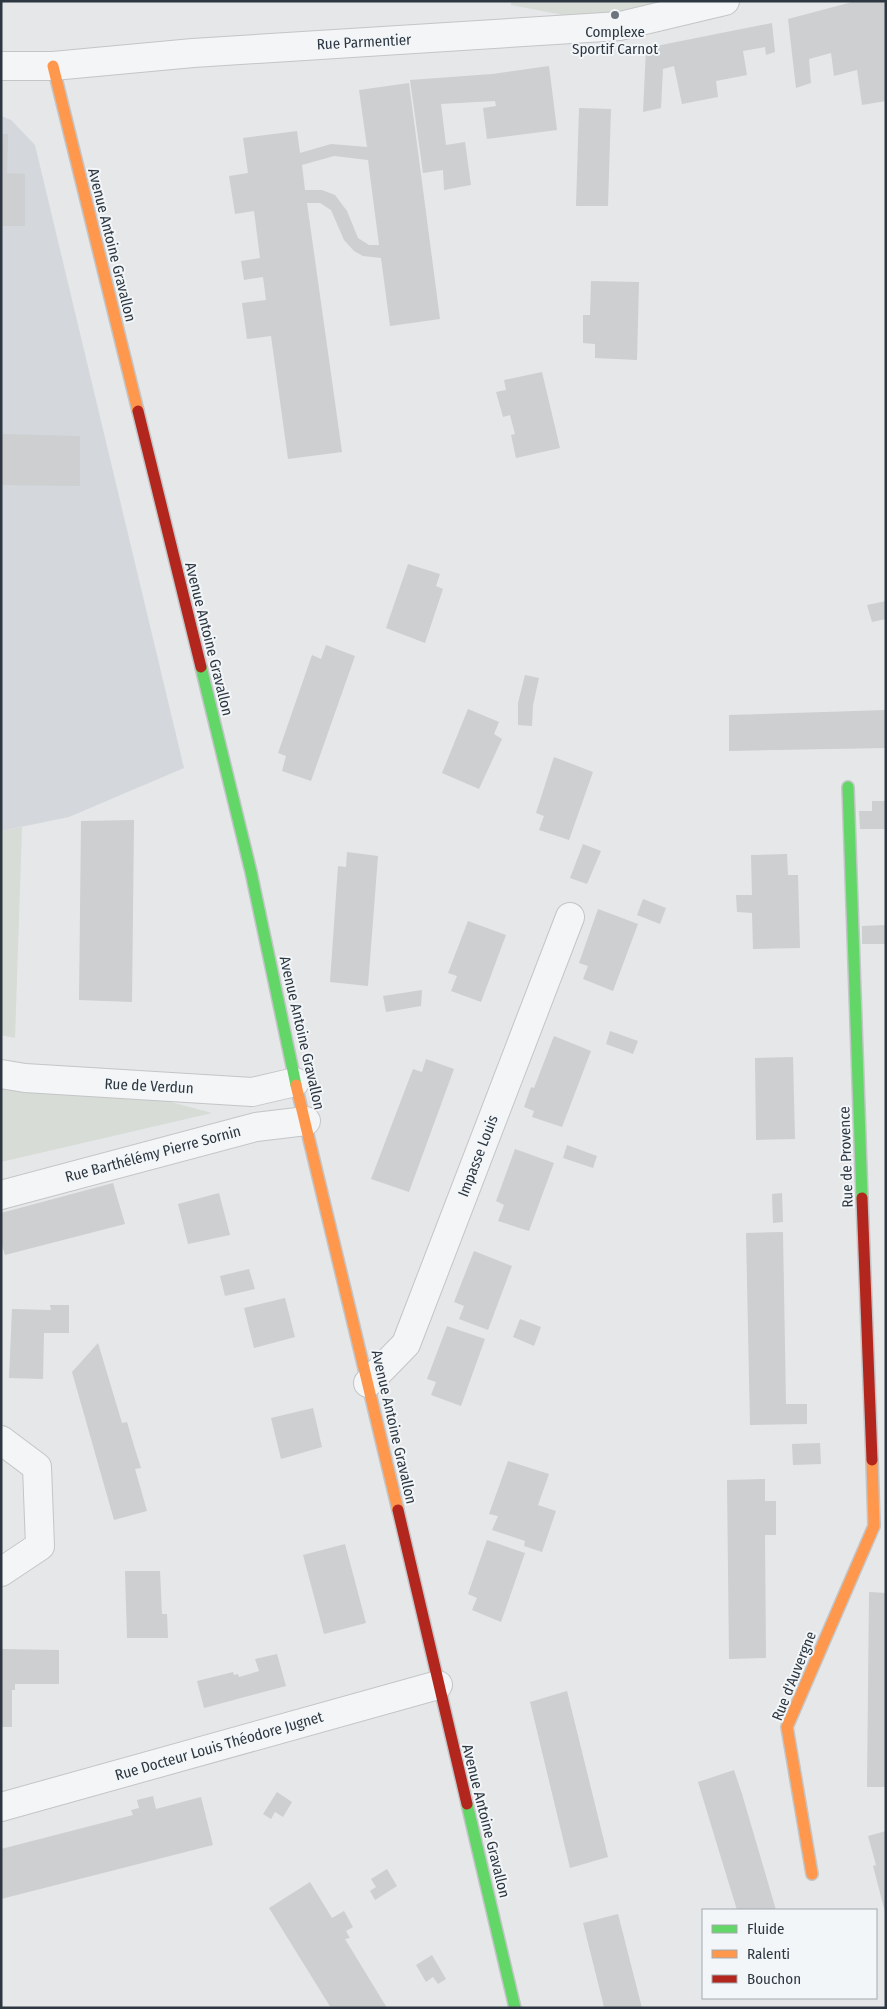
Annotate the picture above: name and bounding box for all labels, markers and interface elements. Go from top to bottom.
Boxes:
marker: Complexe Sportif Carnot [609,9,621,21]
place label: Complexe Sportif Carnot [572,23,658,58]
street label: Rue Parmentier [316,30,413,53]
street label: Avenue Antoine Gravallon [84,166,140,324]
street label: Avenue Antoine Gravallon [181,560,237,718]
street label: Avenue Antoine Gravallon [276,954,328,1112]
street label: Rue de Verdun [104,1075,194,1097]
street label: Rue de Provence [835,1106,857,1208]
street label: Impasse Louis [454,1112,502,1200]
street label: Rue Barthélémy Pierre Sornin [63,1122,243,1186]
street label: Avenue Antoine Gravallon [368,1348,420,1506]
street label: Rue d'Auvergne [768,1629,820,1723]
street label: Rue Docteur Louis Théodore Jugnet [113,1708,325,1784]
street label: Avenue Antoine Gravallon [458,1742,514,1900]
legend [702,1909,877,1999]
text: Fluide [747,1920,784,1938]
text: Ralenti [747,1945,790,1963]
text: Bouchon [747,1970,801,1988]

